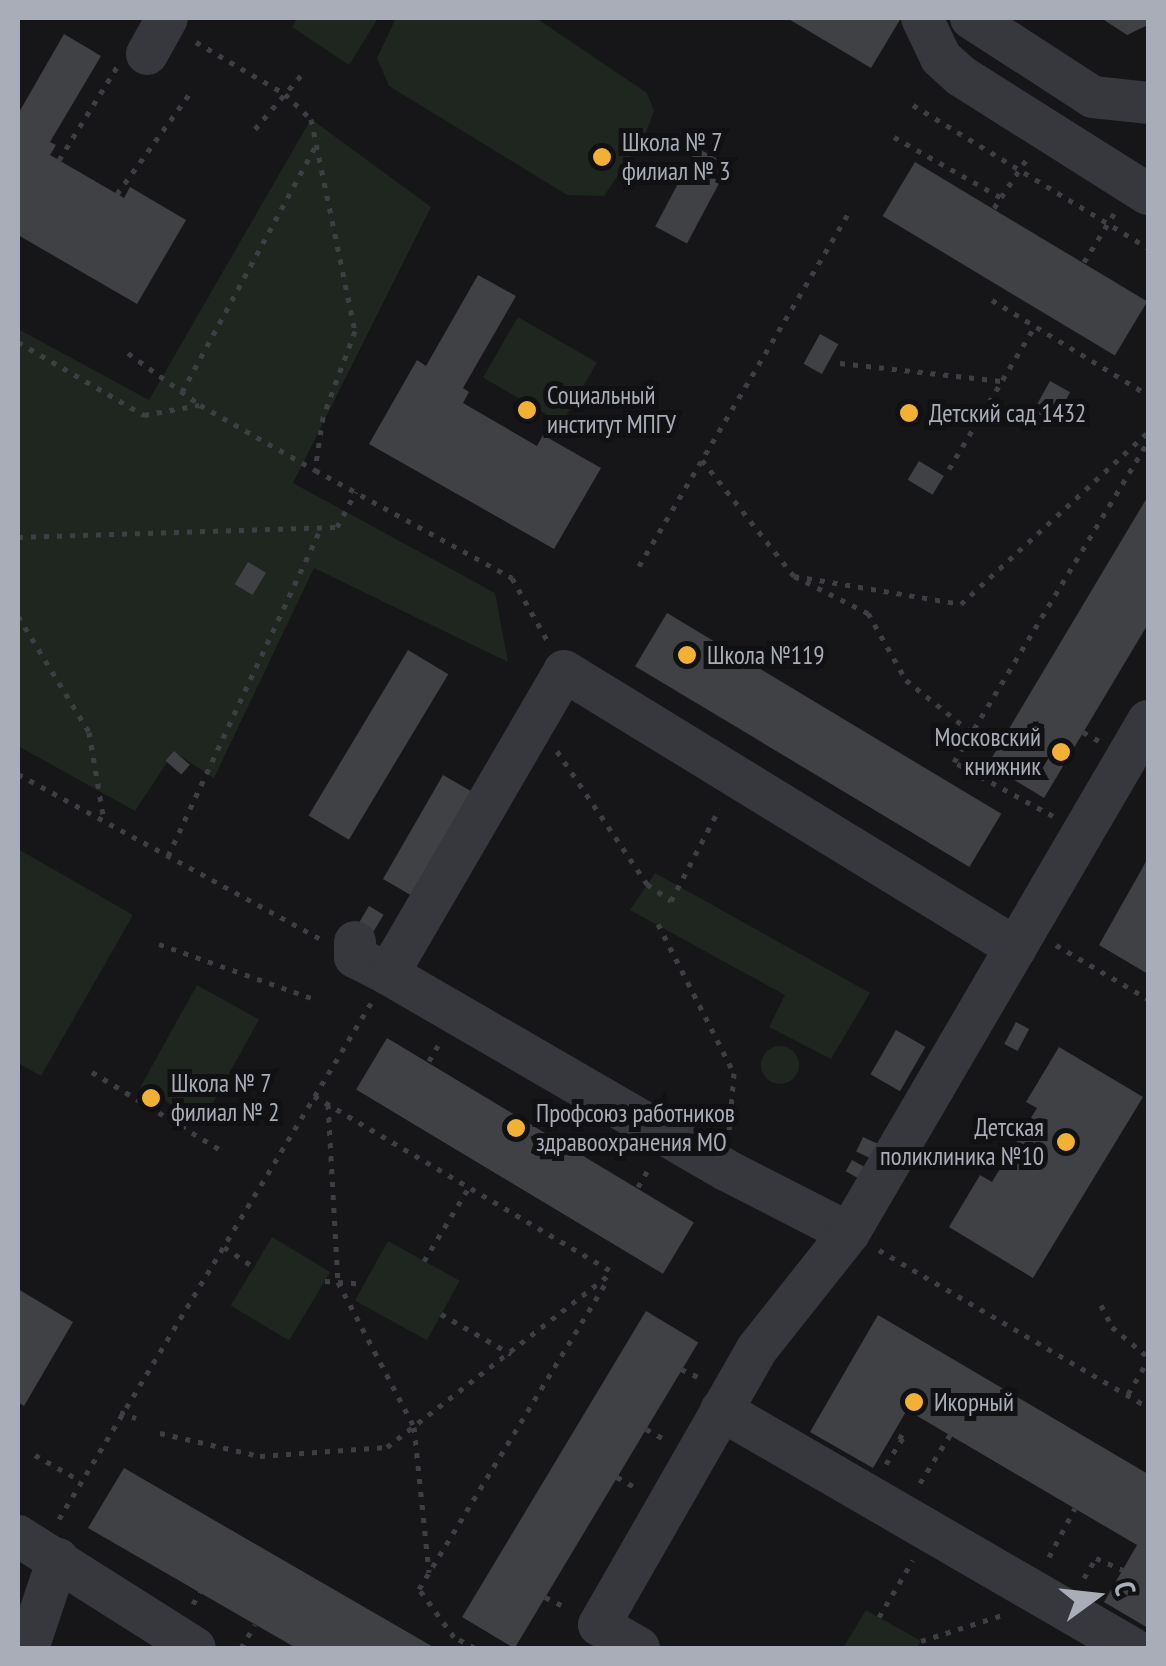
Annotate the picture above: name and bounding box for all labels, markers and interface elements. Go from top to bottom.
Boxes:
place label: Школа № 7 филиал № 3 [622,128,731,187]
marker: Школа № 7 филиал № 3 [591,146,613,168]
place label: Социальный институт МПГУ [547,381,677,440]
place label: Детский сад 1432 [929,398,1086,428]
marker: Социальный институт МПГУ [516,399,538,421]
marker: Детский сад 1432 [898,402,920,424]
place label: Школа №119 [707,640,825,670]
marker: Школа №119 [676,644,698,666]
place label: Московский книжник [935,723,1041,782]
marker: Московский книжник [1050,741,1072,763]
place label: Школа № 7 филиал № 2 [171,1069,280,1128]
marker: Школа № 7 филиал № 2 [140,1087,162,1109]
place label: Профсоюз работников здравоохранения МО [536,1099,735,1158]
place label: Детская поликлиника №10 [880,1113,1044,1172]
marker: Профсоюз работников здравоохранения МО [505,1117,527,1139]
marker: Детская поликлиника №10 [1053,1129,1079,1155]
place label: Икорный [934,1387,1014,1417]
marker: Икорный [903,1391,925,1413]
north arrow [1046,1546,1146,1646]
text: С [1106,1577,1145,1599]

